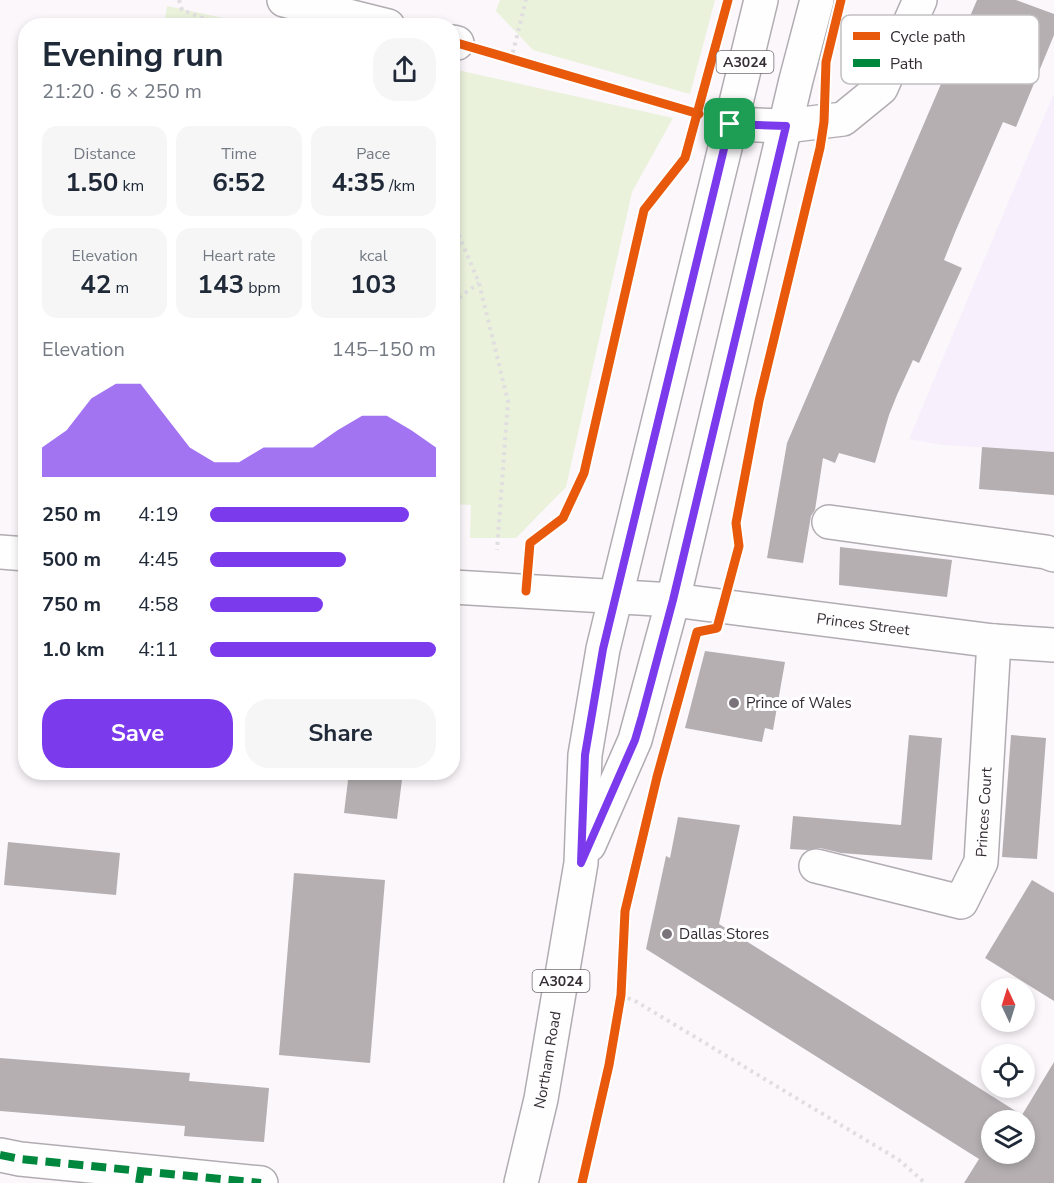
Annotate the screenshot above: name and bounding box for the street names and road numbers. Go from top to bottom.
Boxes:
road number: A3024 [716,51,774,73]
street label: Princes Street [815,608,911,640]
street label: Princes Court [971,766,997,858]
road number: A3024 [532,970,590,992]
street label: Northam Road [529,1010,566,1111]

